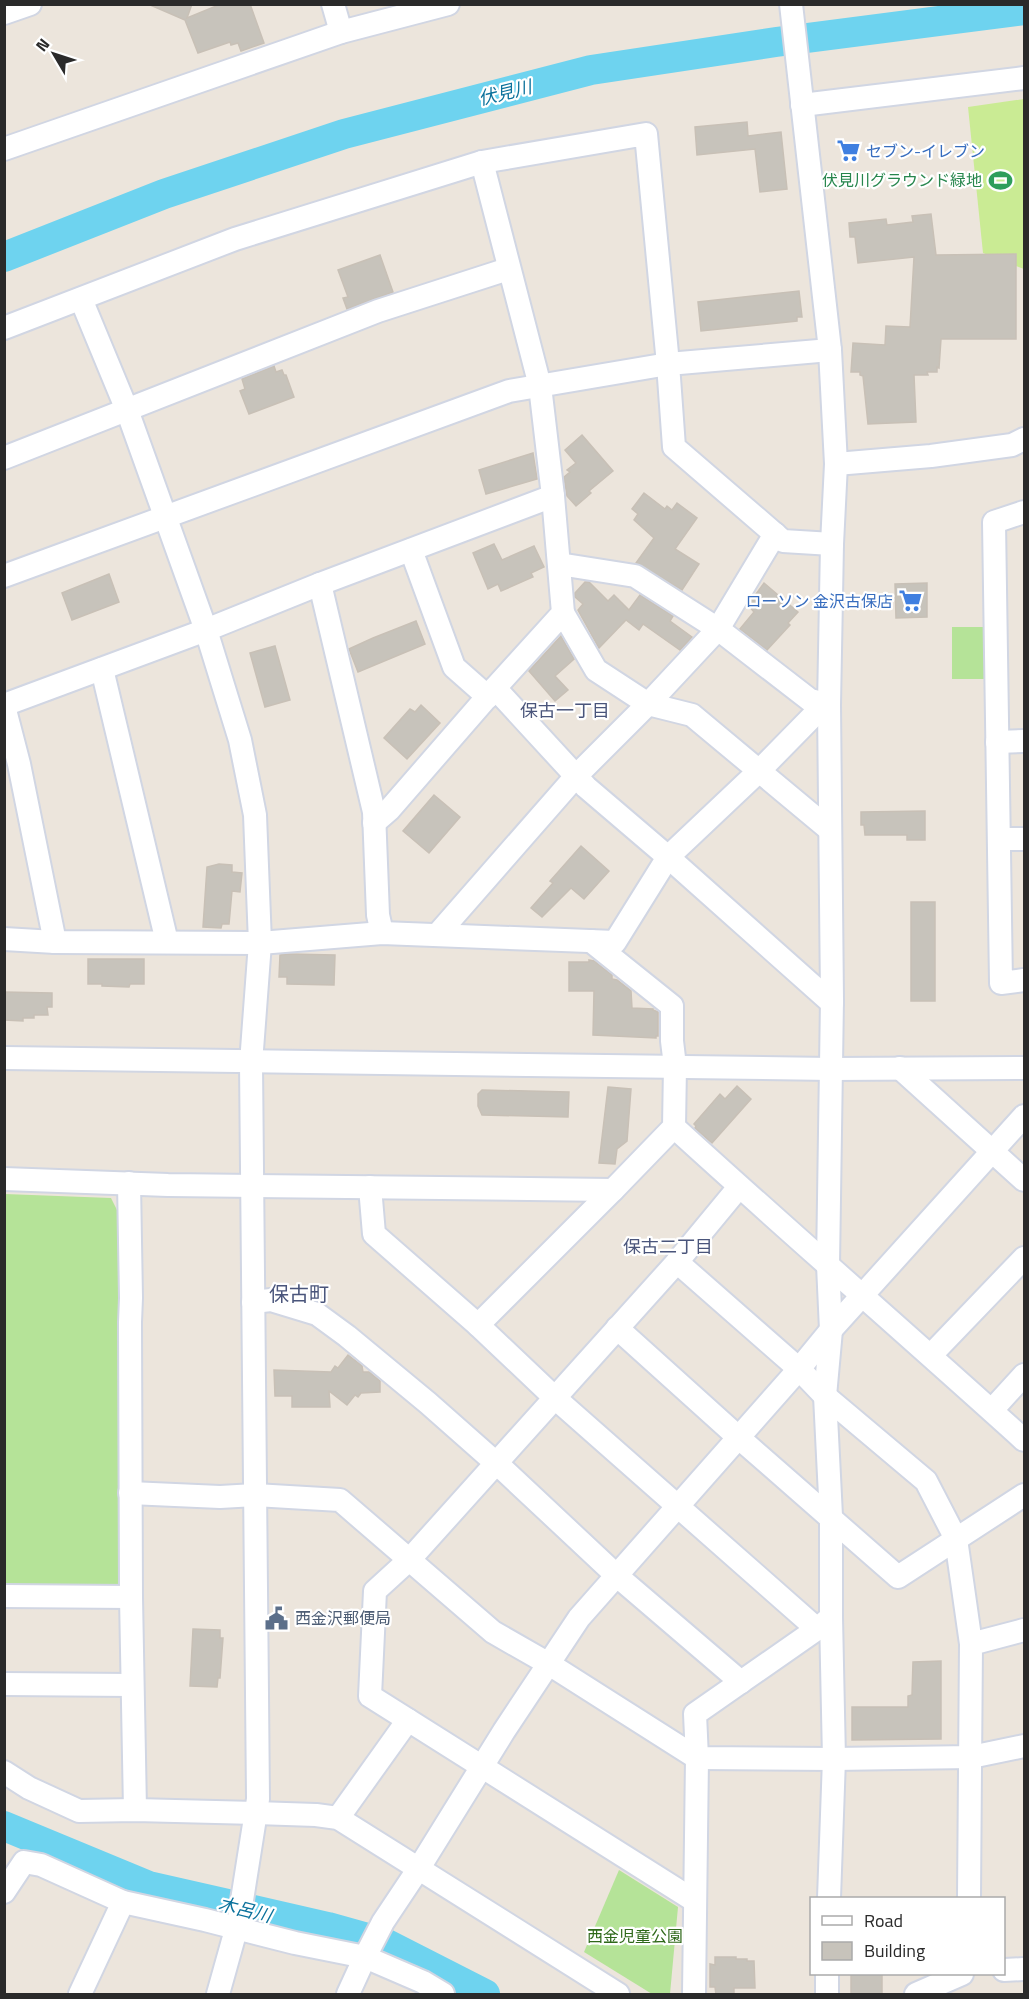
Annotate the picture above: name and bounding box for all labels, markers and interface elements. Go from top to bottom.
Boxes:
north arrow [24,24,84,84]
text: N [30,33,55,56]
water label: 伏見川 [475,72,536,112]
supermarket icon: セブン-イレブン [835,138,861,164]
place label: セブン-イレブン [866,139,985,163]
sports icon: 伏見川グラウンド緑地 [987,167,1013,193]
place label: 伏見川グラウンド緑地 [822,168,982,192]
supermarket icon: ローソン 金沢古保店 [898,588,924,614]
place label: ローソン 金沢古保店 [745,589,893,613]
district label: 保古一丁目 [520,697,610,724]
district label: 保古二丁目 [623,1233,713,1260]
district label: 保古町 [269,1278,329,1309]
public building icon: 西金沢郵便局 [264,1605,290,1631]
place label: 西金沢郵便局 [295,1606,391,1630]
water label: 木呂川 [216,1890,277,1930]
legend [810,1897,1005,1975]
text: Road [864,1907,903,1934]
park label: 西金児童公園 [587,1924,683,1948]
text: Building [864,1937,925,1964]

